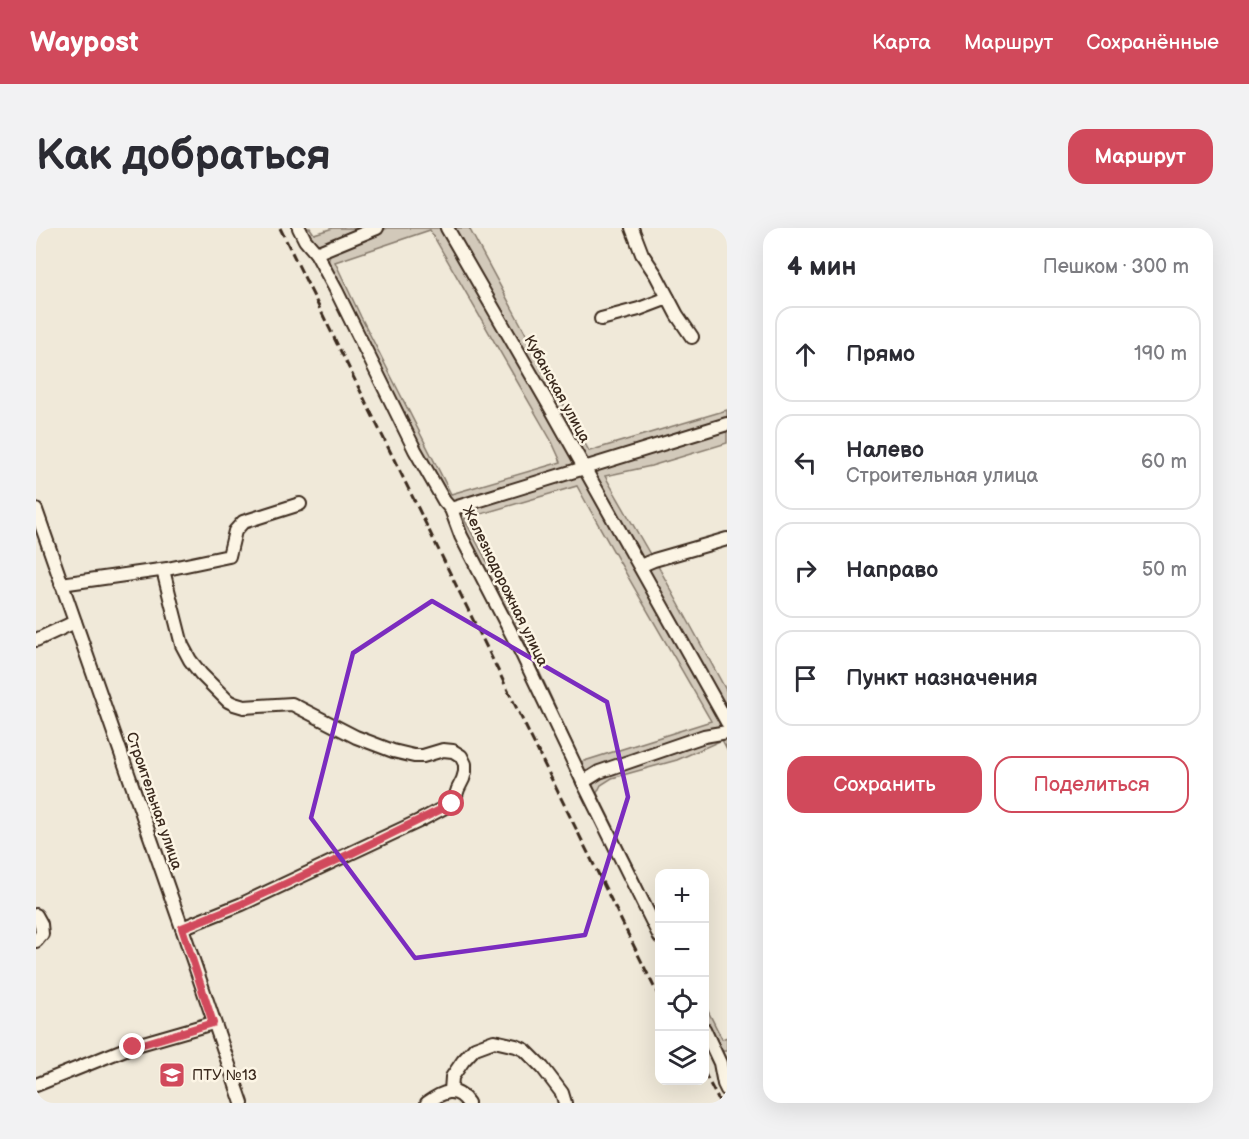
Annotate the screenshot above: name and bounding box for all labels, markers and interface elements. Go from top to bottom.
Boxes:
text: Waypost [30,26,139,59]
text: Карта [872,30,931,55]
text: Маршрут [964,30,1053,55]
text: Сохранённые [1086,30,1219,55]
button: Маршрут [1068,129,1213,184]
text: Как добраться [36,131,331,182]
text: 4 мин [787,252,856,283]
text: Пешком · 300 m [1043,255,1189,279]
street label: Кубанская улица [520,332,594,446]
icon: ahead [789,338,822,371]
text: Прямо [846,341,915,368]
text: 190 m [1134,342,1187,366]
text: Налево [846,437,924,464]
icon: left [789,446,822,479]
text: 60 m [1141,450,1187,474]
text: Строительная улица [846,464,1038,488]
street label: Железнодорожная улица [458,503,552,669]
icon: right [789,554,822,587]
text: Направо [846,557,938,584]
text: 50 m [1142,558,1187,582]
icon: arrive [789,662,822,695]
text: Пункт назначения [846,665,1038,692]
street label: Строительная улица [122,730,187,872]
button: Сохранить [787,756,982,813]
button: Поделиться [994,756,1189,813]
route start [438,790,464,816]
map controls [655,869,709,1085]
button: + [655,869,709,923]
button: − [655,923,709,977]
button: locate [655,977,709,1031]
button: layers [655,1031,709,1085]
route end [119,1033,145,1059]
school or university icon: ПТУ №13 [157,1060,187,1090]
place label: ПТУ №13 [192,1066,257,1085]

